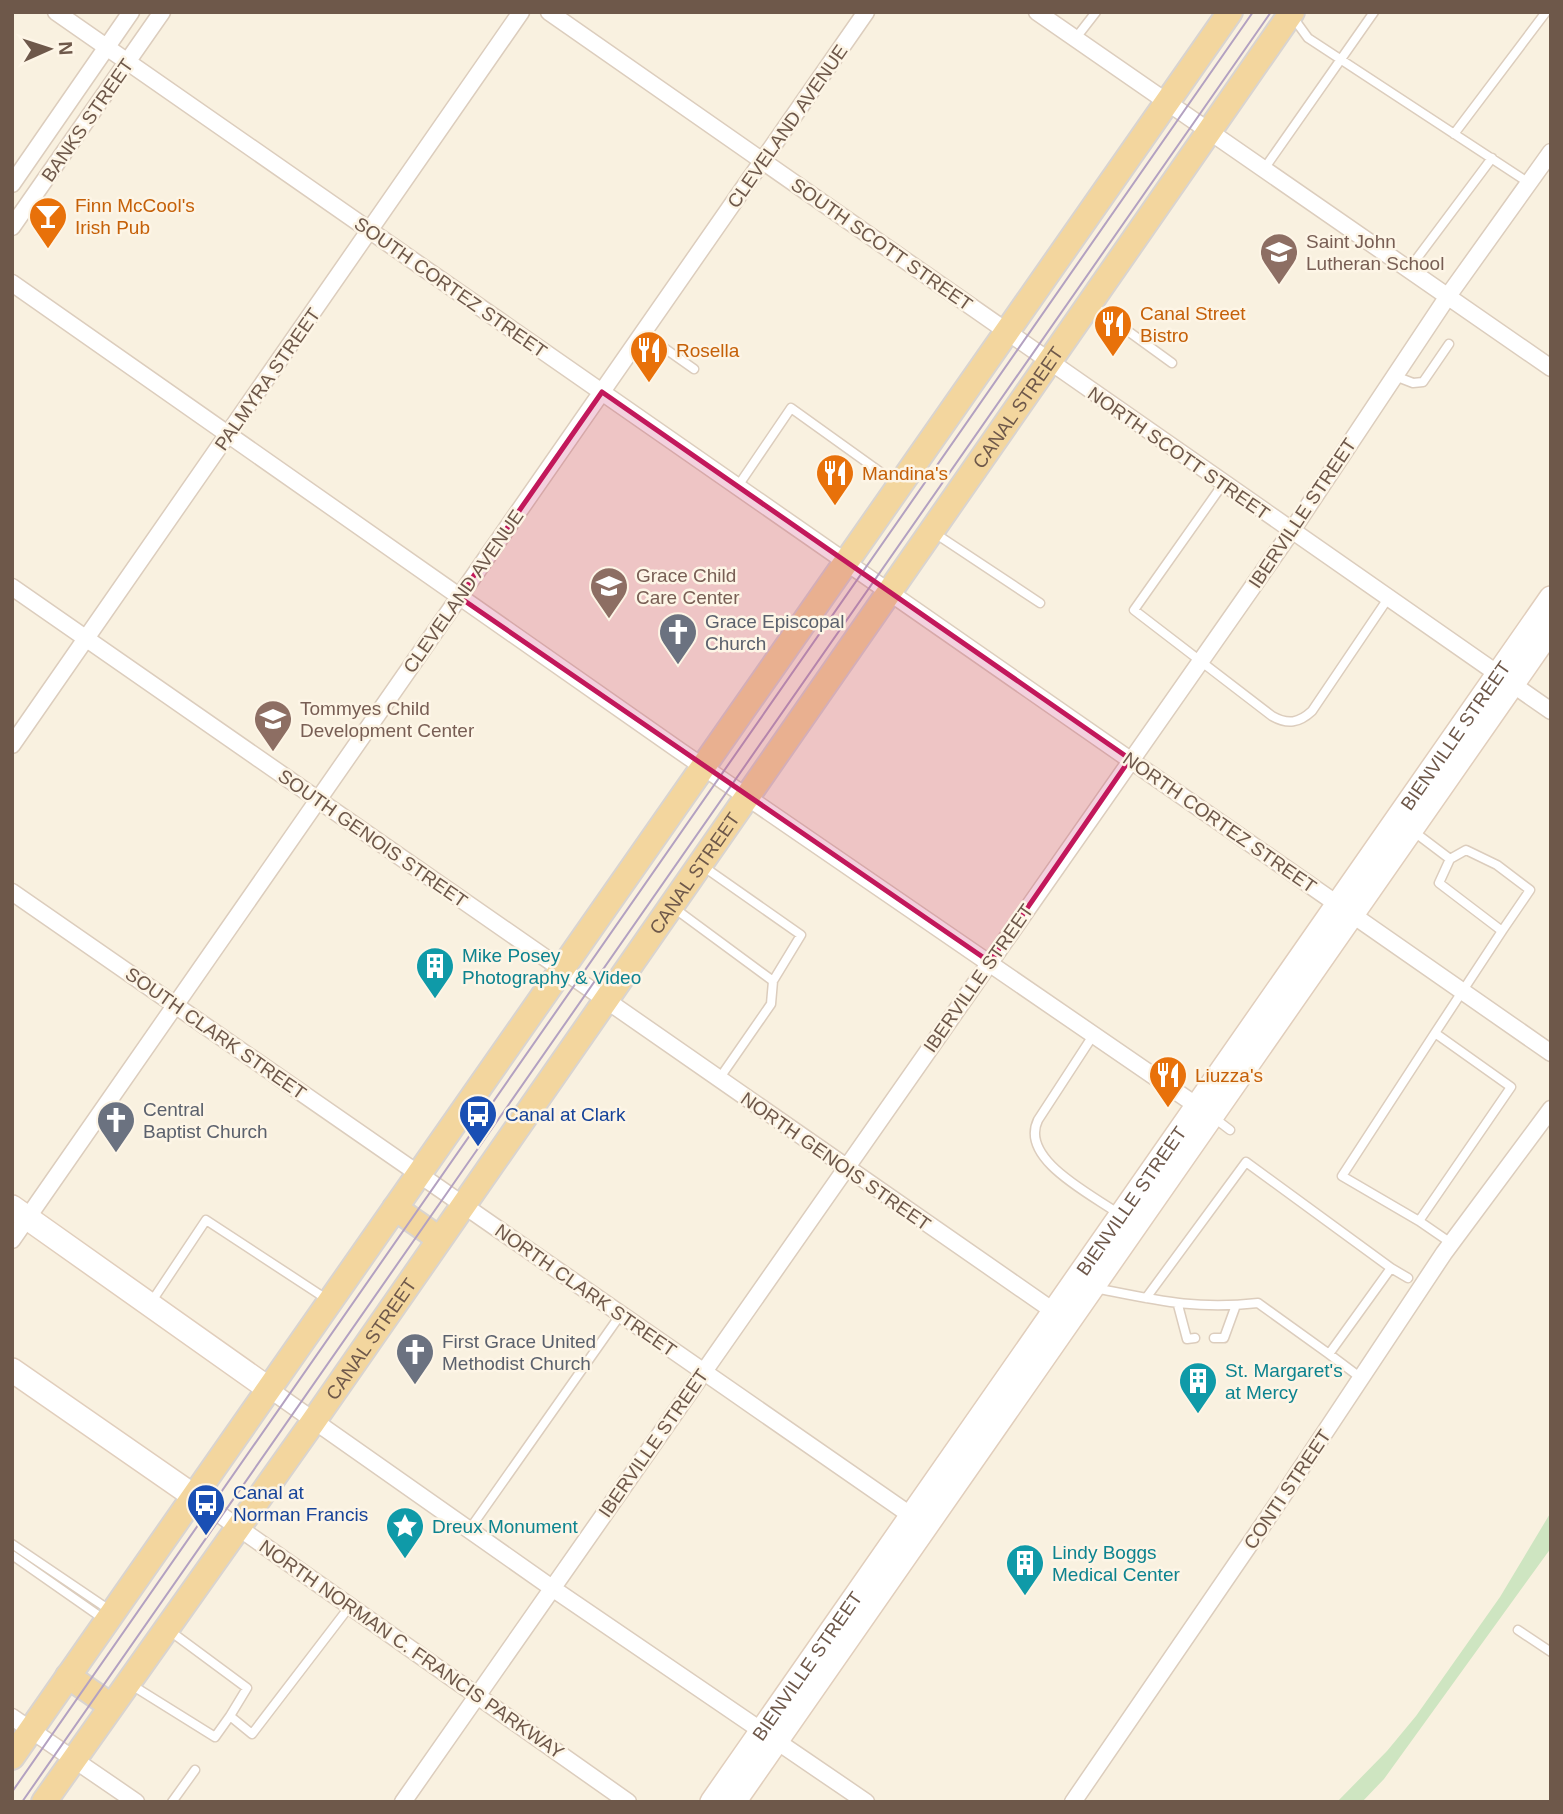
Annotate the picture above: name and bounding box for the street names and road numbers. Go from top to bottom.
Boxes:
street label: CLEVELAND AVENUE [723,41,852,212]
street label: BANKS STREET [37,55,138,186]
street label: SOUTH SCOTT STREET [787,174,977,315]
street label: SOUTH CORTEZ STREET [351,213,551,362]
street label: PALMYRA STREET [210,304,325,454]
street label: CANAL STREET [969,342,1068,472]
street label: NORTH SCOTT STREET [1084,383,1274,524]
street label: IBERVILLE STREET [1245,434,1361,592]
street label: CLEVELAND AVENUE [399,506,528,677]
street label: BIENVILLE STREET [1397,657,1515,814]
street label: NORTH CORTEZ STREET [1119,748,1320,897]
street label: SOUTH GENOIS STREET [274,765,472,912]
street label: CANAL STREET [645,808,744,938]
street label: IBERVILLE STREET [919,900,1038,1056]
street label: SOUTH CLARK STREET [121,963,310,1104]
street label: NORTH GENOIS STREET [737,1088,935,1235]
street label: BIENVILLE STREET [1072,1122,1191,1279]
street label: NORTH CLARK STREET [491,1220,681,1361]
street label: CANAL STREET [322,1274,421,1404]
street label: IBERVILLE STREET [594,1365,713,1521]
street label: CONTI STREET [1240,1425,1335,1553]
street label: NORTH NORMAN C. FRANCIS PARKWAY [256,1536,568,1763]
street label: BIENVILLE STREET [748,1587,867,1744]

